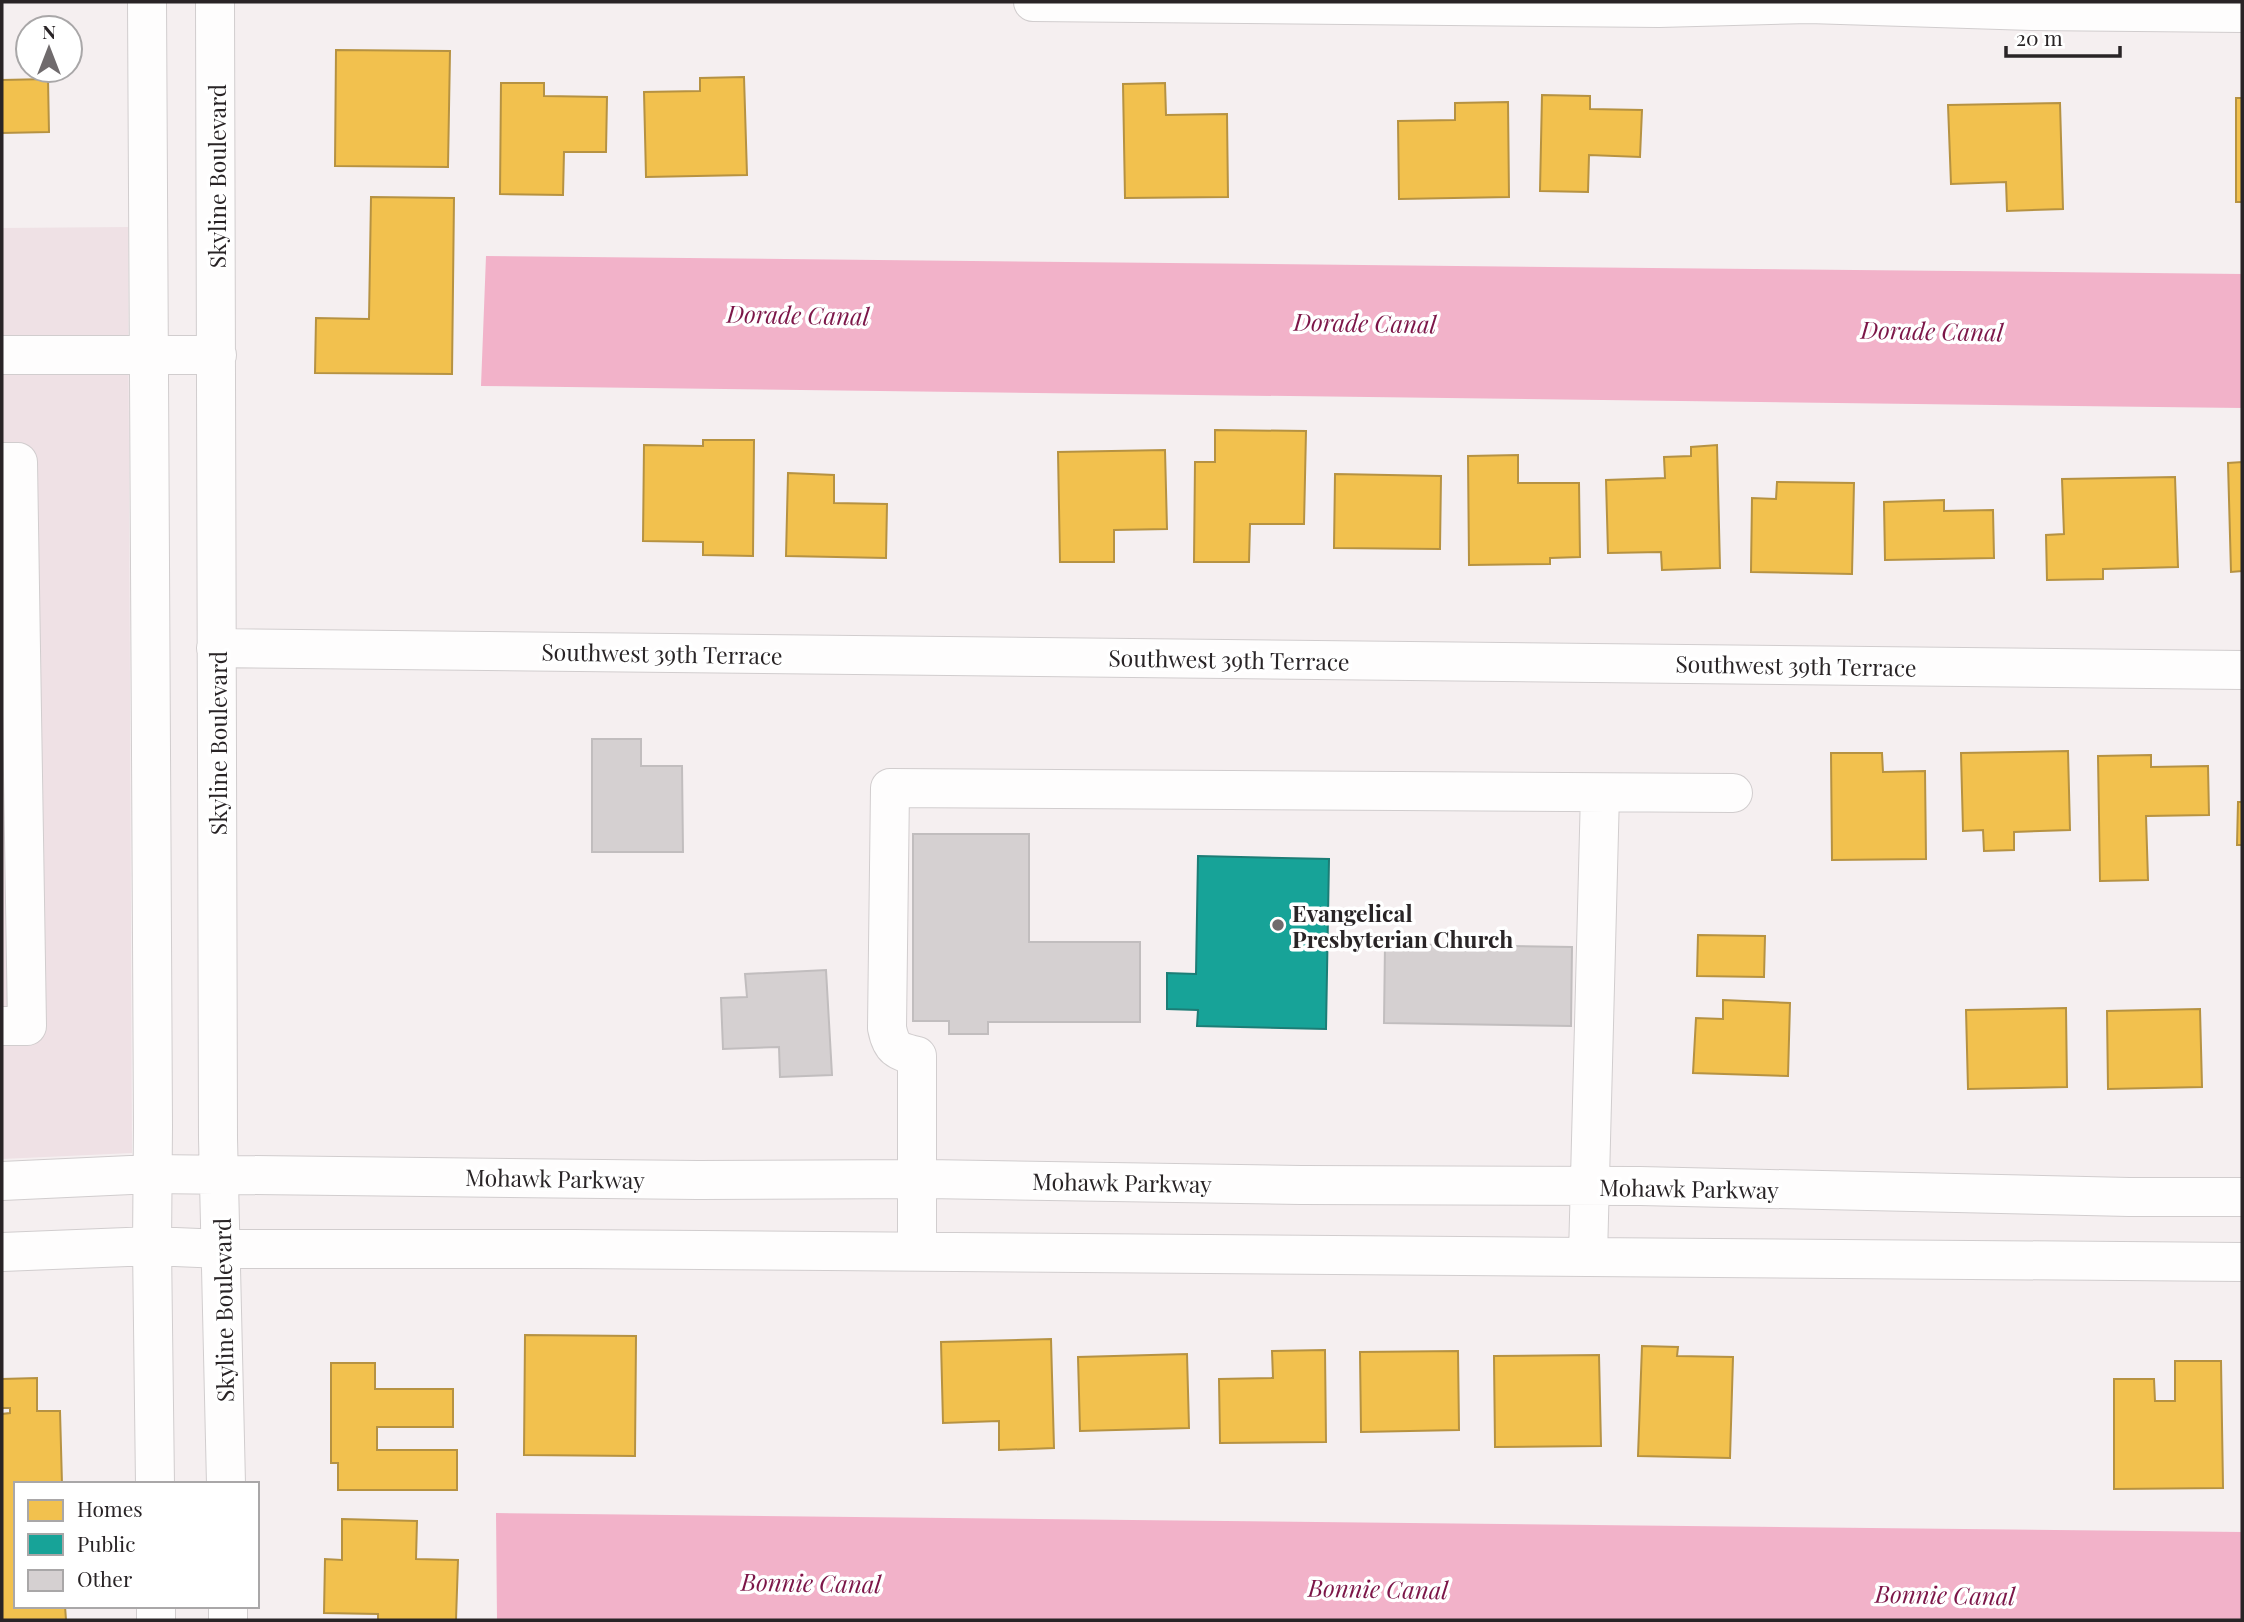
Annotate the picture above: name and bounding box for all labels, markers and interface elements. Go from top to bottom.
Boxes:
north arrow [14,14,84,84]
scale bar [2006,14,2120,58]
text: N [42,18,56,44]
text: 20 m [2016,23,2063,51]
street label: Skyline Boulevard [201,84,232,268]
water label: Dorade Canal [725,297,871,331]
water label: Dorade Canal [1292,305,1438,339]
water label: Dorade Canal [1859,313,2005,347]
street label: Southwest 39th Terrace [541,635,783,671]
street label: Southwest 39th Terrace [1108,641,1350,677]
street label: Southwest 39th Terrace [1675,647,1917,683]
street label: Skyline Boulevard [202,651,233,835]
place label: Evangelical Presbyterian Church [1292,897,1513,954]
marker: Evangelical Presbyterian Church [1270,917,1286,933]
street label: Mohawk Parkway [465,1161,646,1195]
street label: Mohawk Parkway [1032,1165,1213,1199]
street label: Mohawk Parkway [1599,1171,1780,1205]
street label: Skyline Boulevard [206,1218,240,1402]
legend [14,1482,259,1608]
text: Homes [77,1494,143,1522]
text: Public [77,1529,135,1557]
text: Other [77,1564,133,1592]
water label: Bonnie Canal [740,1565,883,1599]
water label: Bonnie Canal [1307,1571,1450,1605]
water label: Bonnie Canal [1874,1577,2017,1611]

